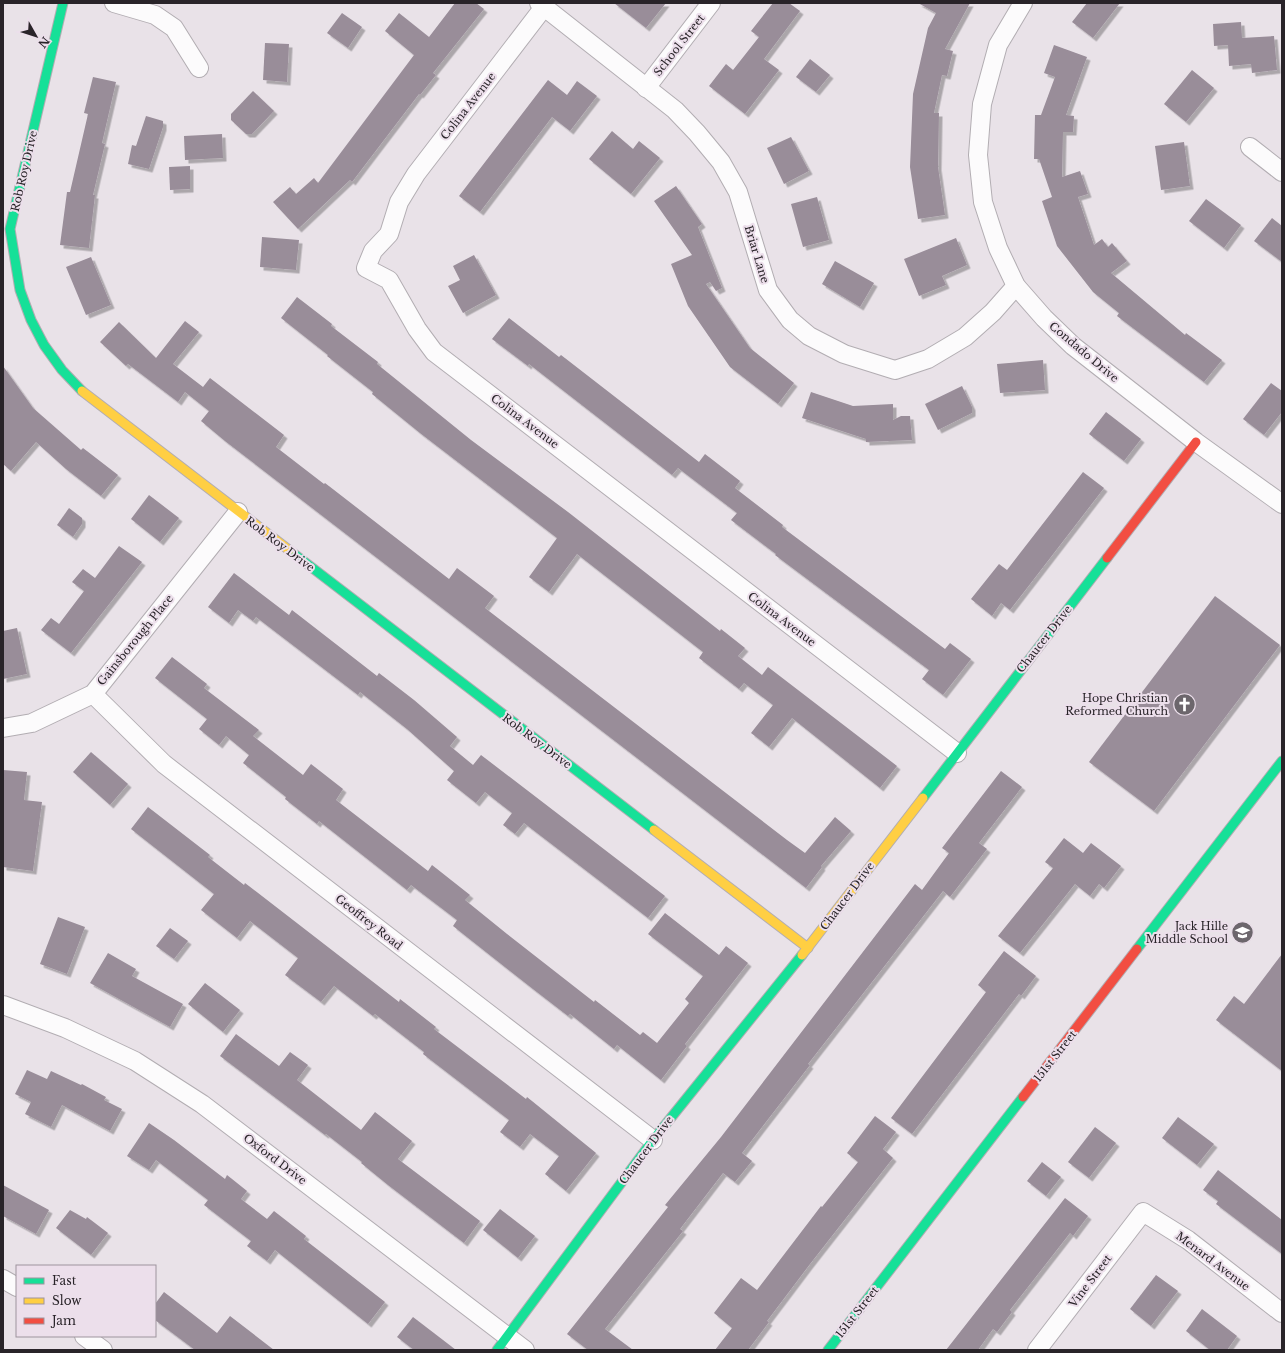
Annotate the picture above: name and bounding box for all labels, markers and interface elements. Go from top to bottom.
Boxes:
street label: School Street [650,11,708,79]
north arrow [16,16,56,56]
text: N [35,34,52,51]
street label: Colina Avenue [437,70,499,142]
street label: Rob Roy Drive [8,129,40,213]
street label: Briar Lane [742,223,772,285]
street label: Condado Drive [1046,319,1122,385]
street label: Colina Avenue [488,391,562,451]
street label: Rob Roy Drive [243,513,317,575]
street label: Colina Avenue [745,589,819,649]
street label: Gainsborough Place [94,592,176,688]
street label: Chaucer Drive [1013,603,1075,675]
place label: Hope Christian Reformed Church [1065,691,1168,718]
church icon: Hope Christian Reformed Church [1171,691,1197,717]
street label: Rob Roy Drive [500,710,574,772]
street label: Chaucer Drive [817,859,877,933]
street label: Geoffrey Road [333,891,406,953]
place label: Jack Hille Middle School [1146,919,1228,946]
school or university icon: Jack Hille Middle School [1230,919,1256,945]
street label: 151st Street [1031,1027,1080,1085]
street label: Chaucer Drive [616,1113,676,1187]
street label: Oxford Drive [241,1131,309,1187]
street label: Menard Avenue [1173,1229,1253,1293]
street label: Vine Street [1065,1251,1115,1311]
legend [16,1265,156,1337]
text: Fast [52,1273,77,1288]
street label: 151st Street [833,1283,882,1341]
text: Slow [52,1293,82,1308]
text: Jam [50,1313,76,1328]

